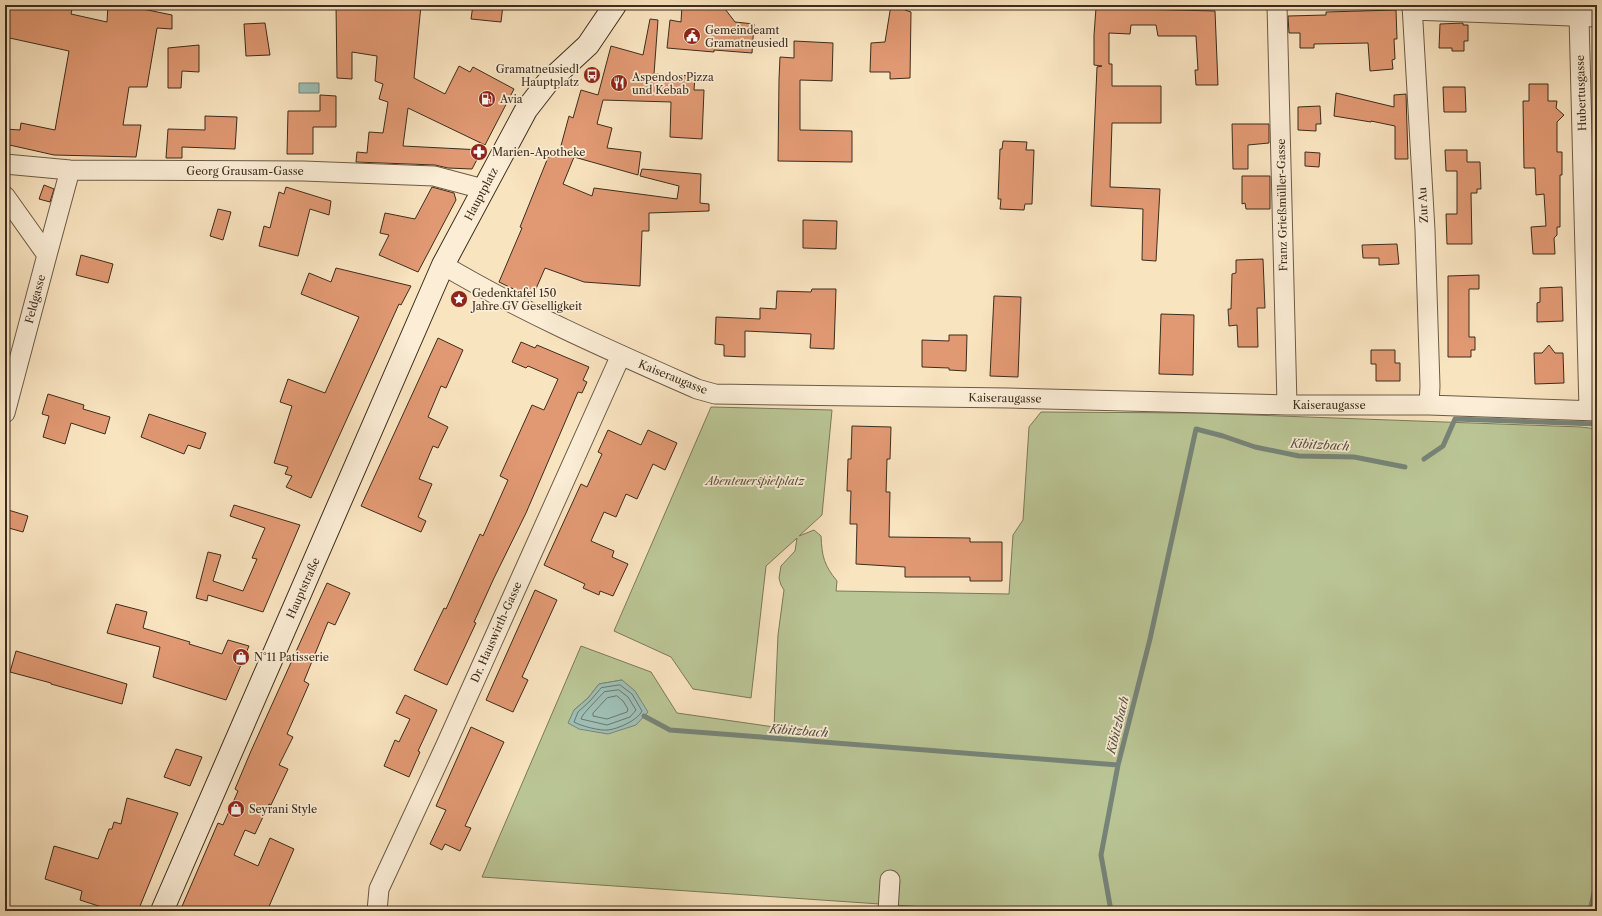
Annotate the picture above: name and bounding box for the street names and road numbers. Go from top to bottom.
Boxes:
street label: Hubertusgasse [1573,55,1589,131]
street label: Franz Grießmüller-Gasse [1274,138,1290,272]
street label: Georg Grausam-Gasse [186,164,304,178]
street label: Hauptplatz [461,165,501,223]
street label: Zur Au [1415,187,1431,223]
street label: Feldgasse [22,273,48,325]
street label: Kaiseraugasse [636,357,710,397]
street label: Kaiseraugasse [968,390,1042,406]
street label: Kaiseraugasse [1292,398,1366,412]
street label: Hauptstraße [283,555,323,621]
street label: Dr. Hauswirth-Gasse [467,579,525,685]

